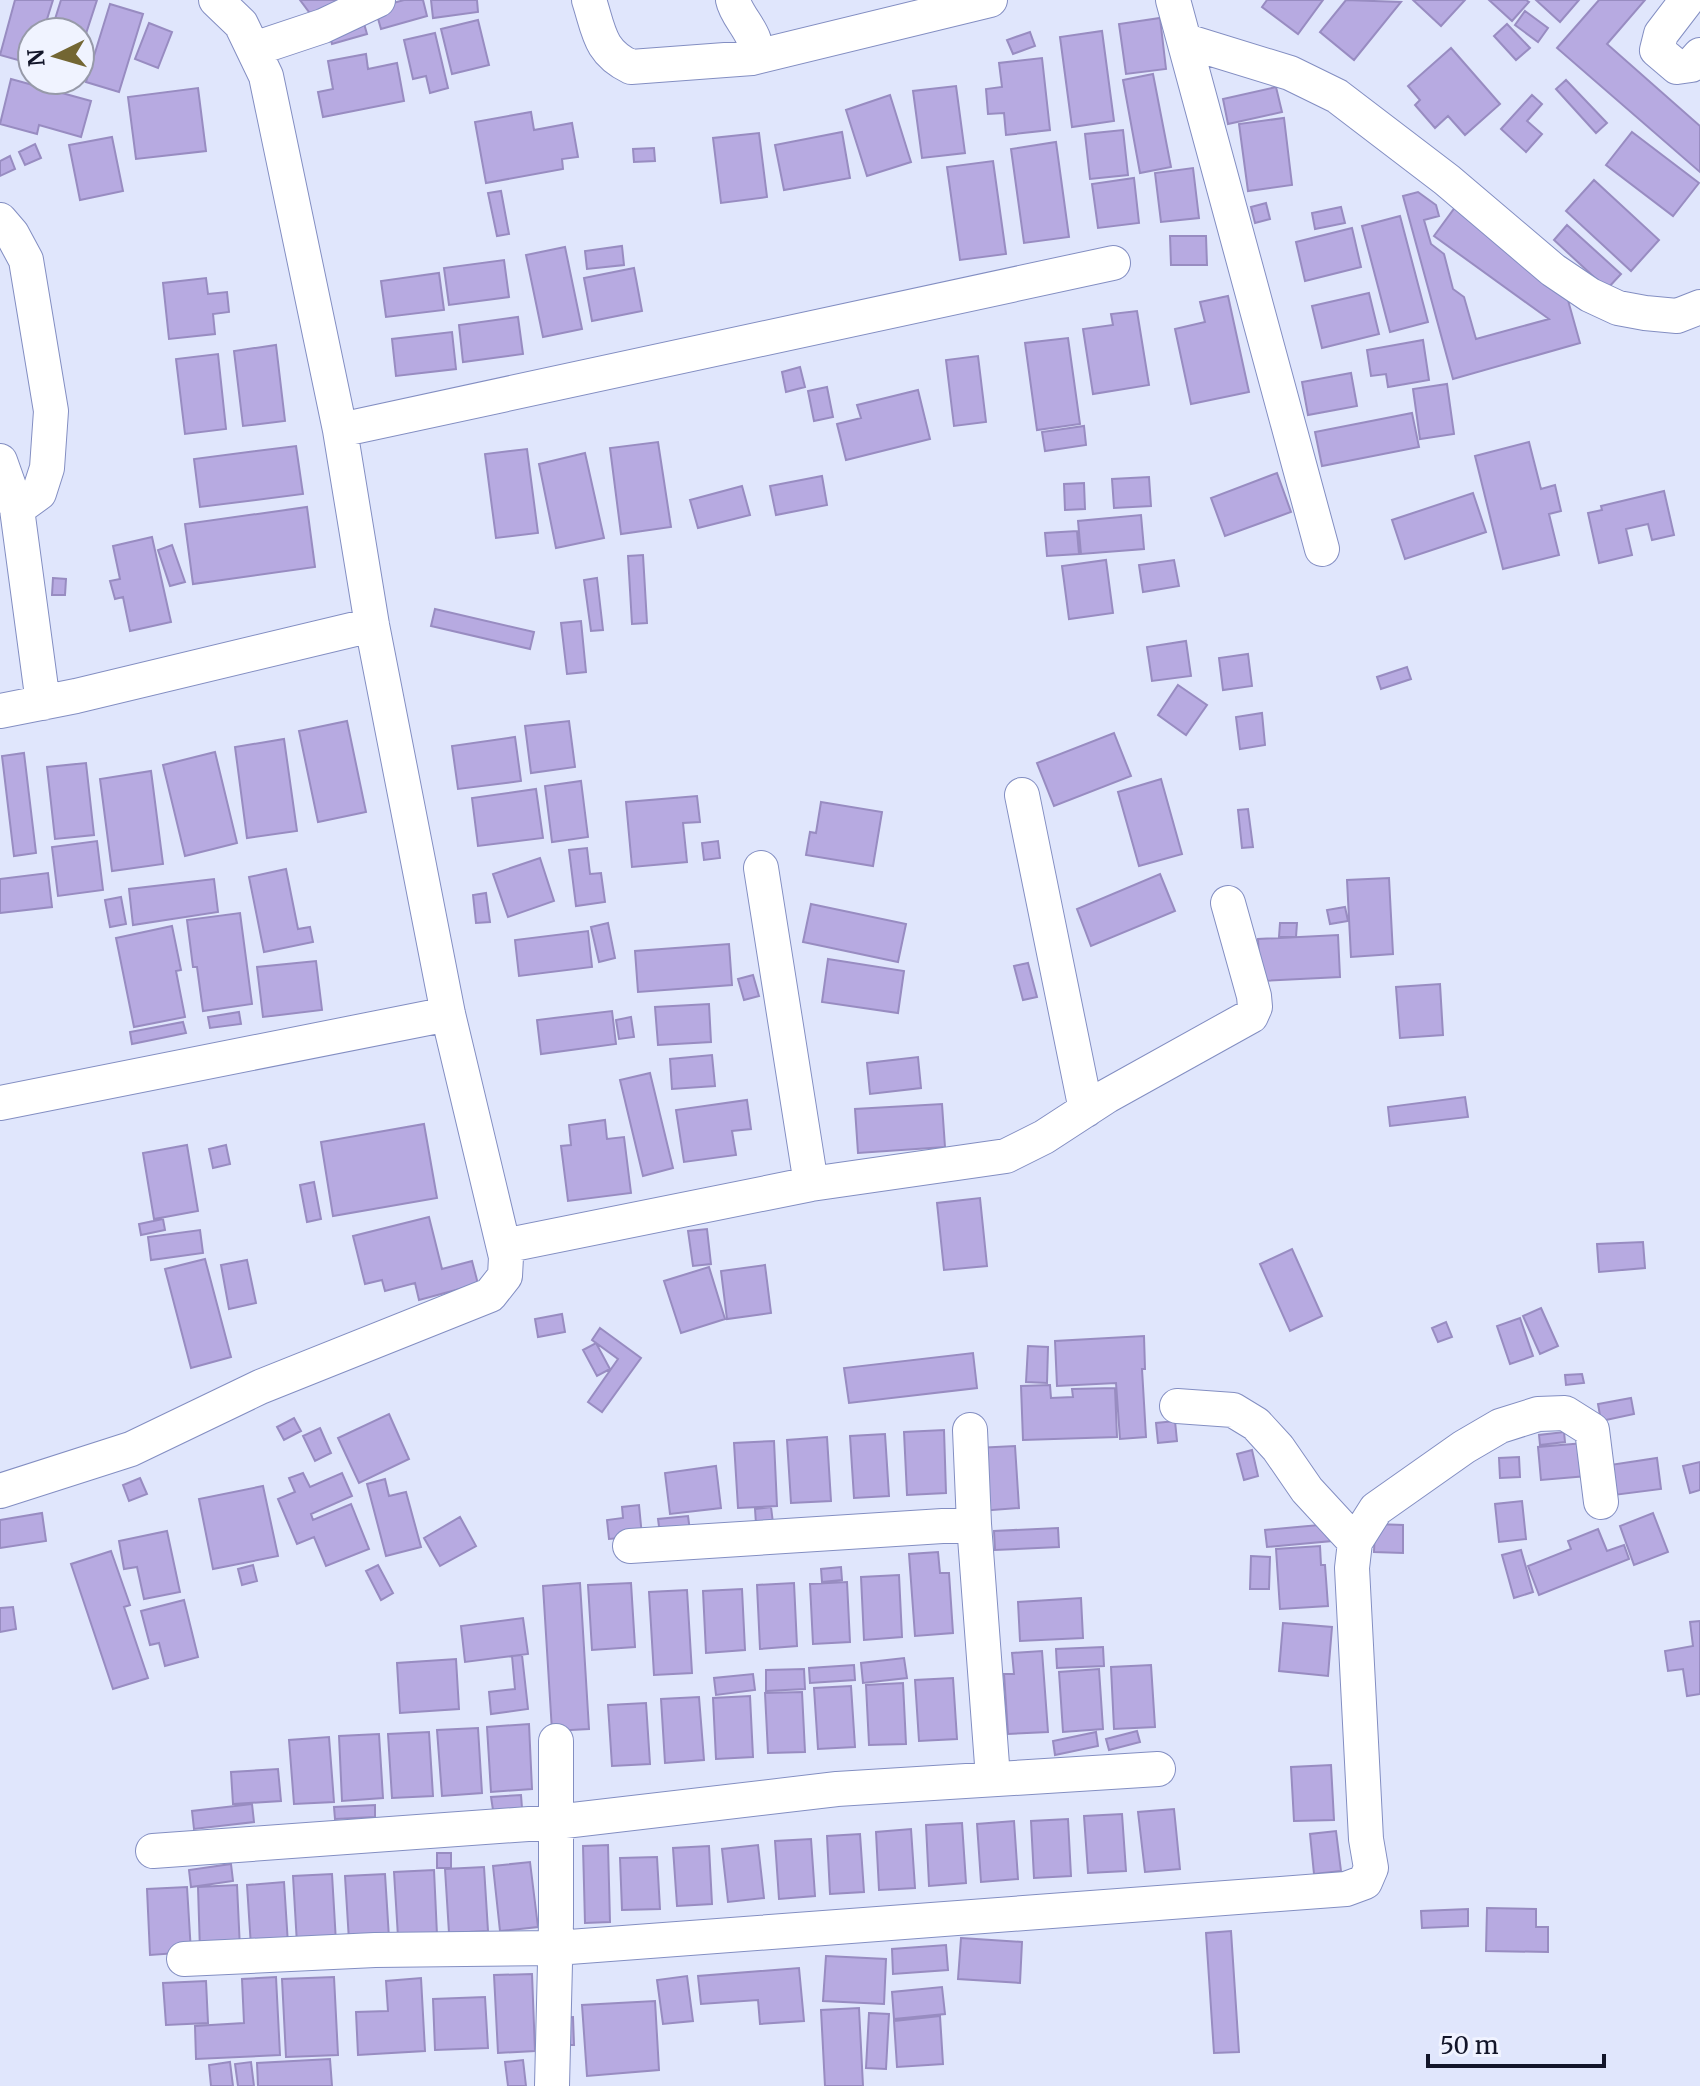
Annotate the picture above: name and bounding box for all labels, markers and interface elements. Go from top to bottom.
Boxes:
north arrow [16,16,96,96]
text: N [21,47,51,68]
scale bar [1428,2018,1604,2068]
text: 50 m [1440,2030,1499,2061]

